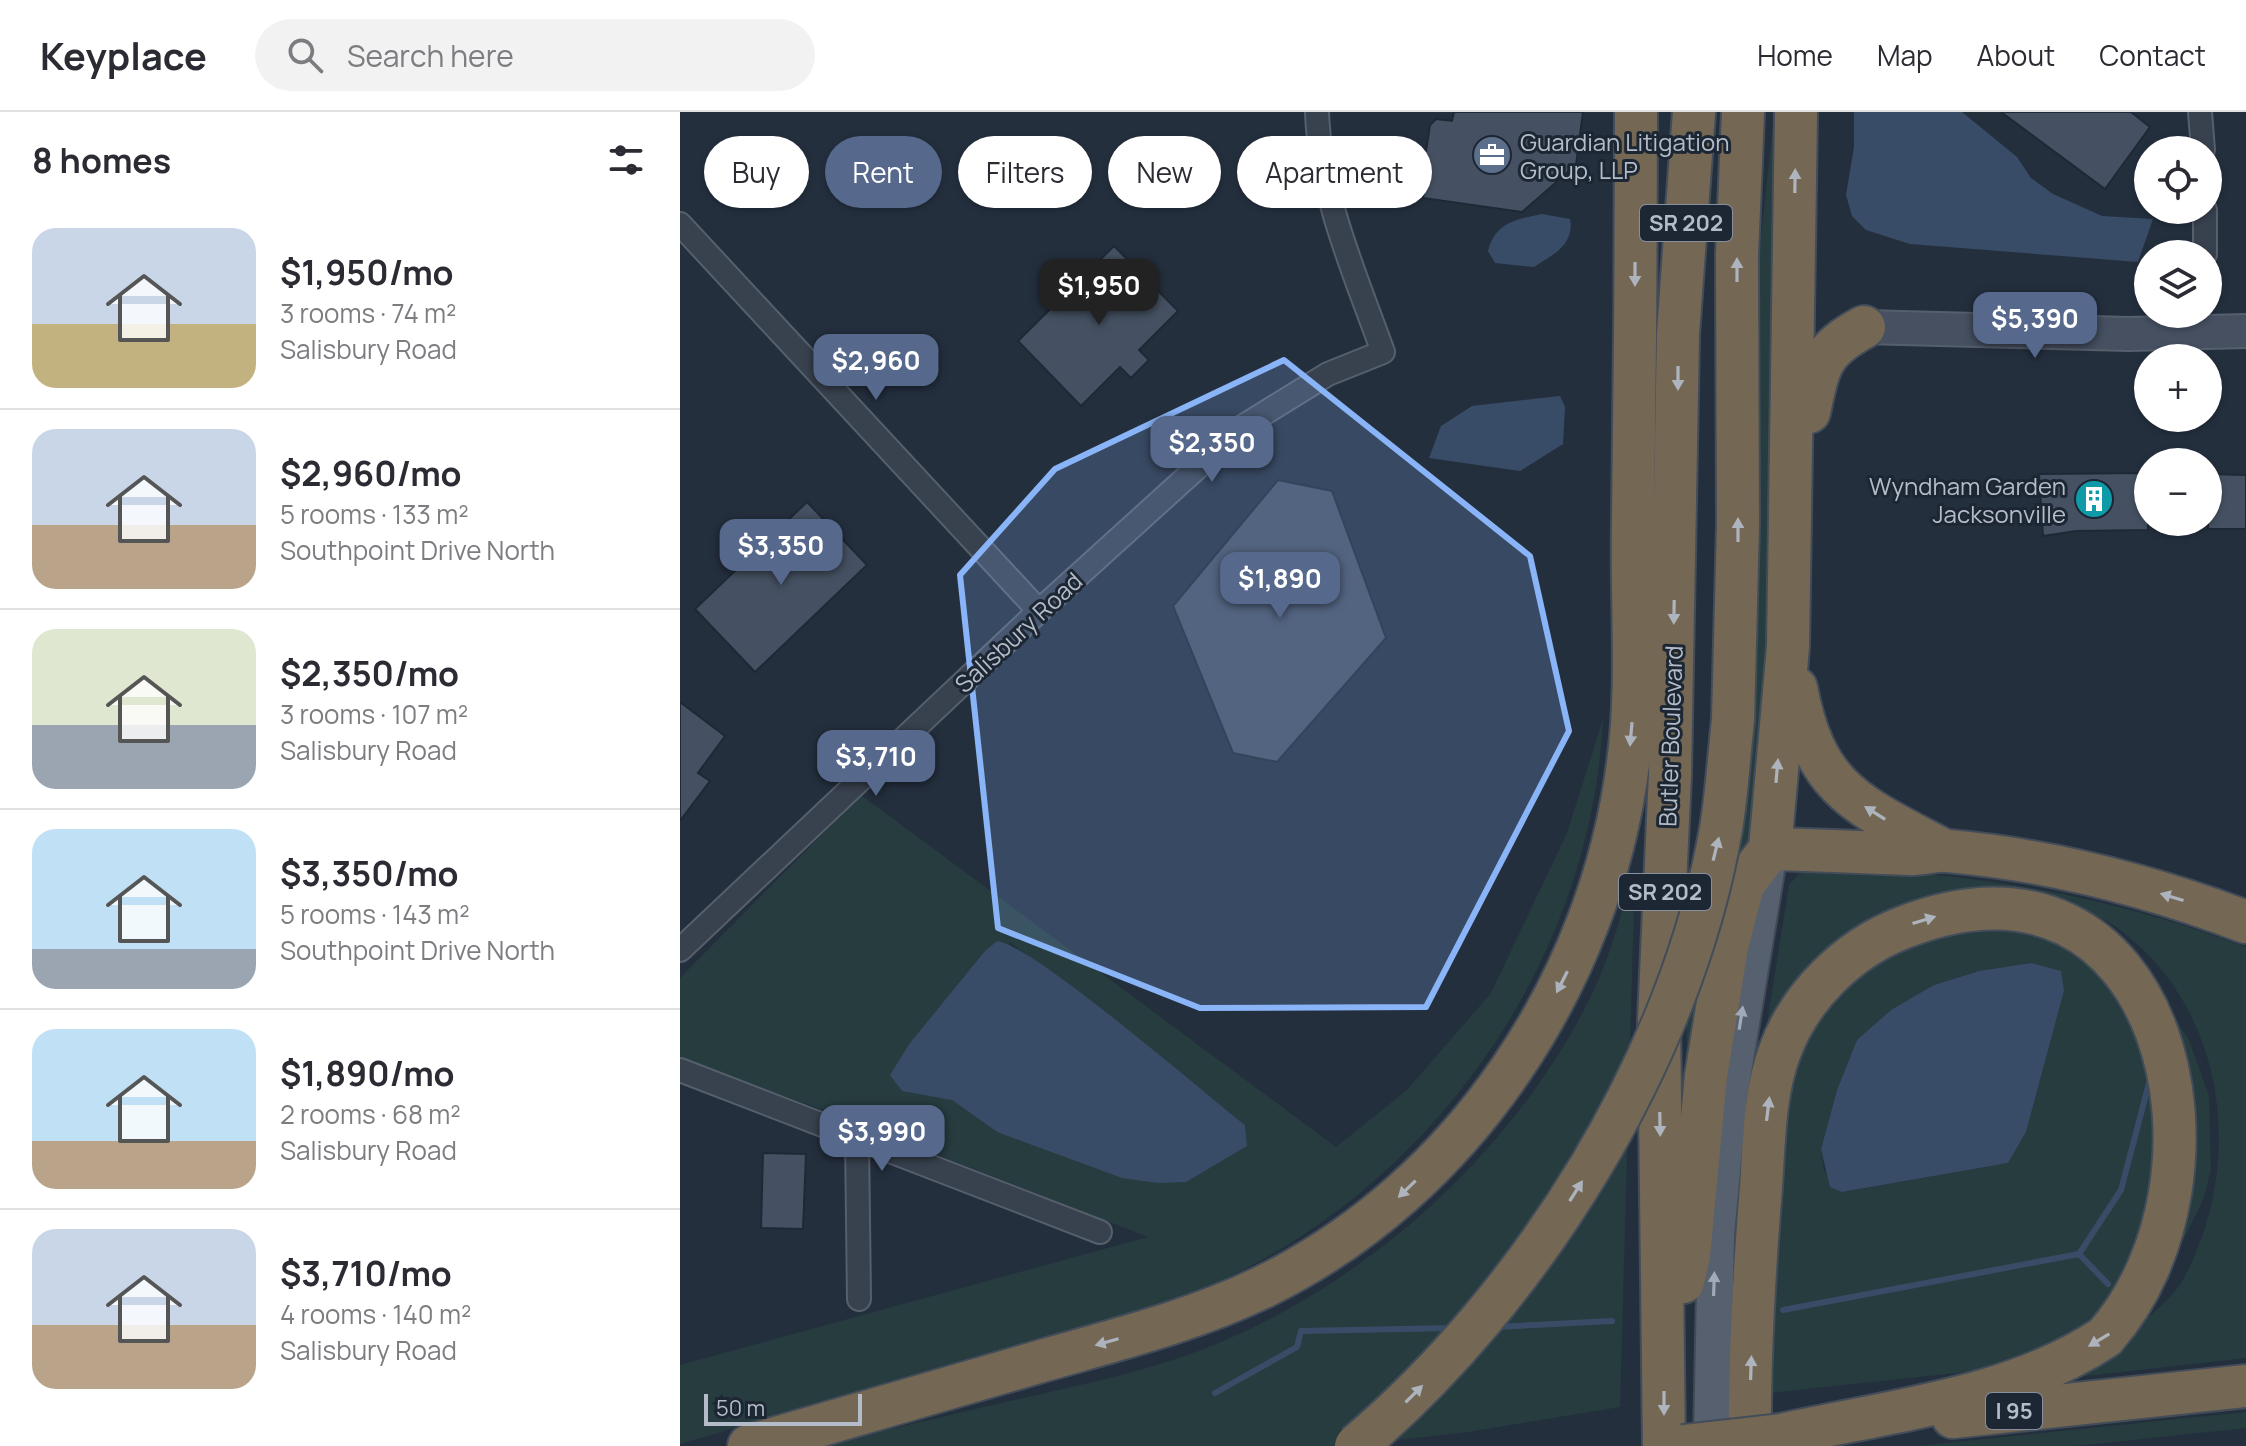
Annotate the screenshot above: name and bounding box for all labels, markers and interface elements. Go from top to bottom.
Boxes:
search box [255,19,815,91]
text: Keyplace [40,29,207,81]
icon: search [283,33,327,77]
text: Search here [347,35,514,76]
text: Home [1757,36,1833,74]
text: Map [1877,36,1933,74]
text: About [1977,36,2055,74]
text: Contact [2099,36,2206,74]
place label: Guardian Litigation Group, LLP [1520,125,1729,186]
office icon: Guardian Litigation Group, LLP [1471,134,1513,176]
chip: Buy [704,136,809,208]
chip: Rent [825,136,942,208]
chip: Filters [958,136,1092,208]
chip: New [1108,136,1221,208]
chip: Apartment [1237,136,1432,208]
map controls [2134,136,2222,536]
button: locate [2134,136,2222,224]
text: 8 homes [32,137,171,183]
icon: filters [604,138,648,182]
one-way arrow [1789,168,1801,193]
road number: SR 202 [1640,205,1732,241]
button: layers [2134,240,2222,328]
text: $1,950/mo [280,249,454,295]
one-way arrow [1731,257,1743,282]
pin: $1,950 [1034,259,1164,327]
icon: home [96,260,192,356]
one-way arrow [1629,262,1641,287]
text: $1,950 [1057,267,1141,303]
pin: $5,390 [1970,292,2100,360]
text: 3 rooms · 74 m² [280,295,456,331]
text: $5,390 [1991,300,2079,336]
text: Salisbury Road [280,331,457,367]
pin: $2,960 [811,334,941,402]
text: $2,960 [831,342,921,378]
button: + [2134,344,2222,432]
one-way arrow [1672,366,1684,391]
pin: $2,350 [1147,416,1277,484]
text: $2,350 [1168,424,1256,460]
button: − [2134,448,2222,536]
text: $2,960/mo [280,450,462,496]
icon: home [96,461,192,557]
place label: Wyndham Garden Jacksonville [1869,469,2066,530]
building icon: Wyndham Garden Jacksonville [2073,478,2115,520]
text: 5 rooms · 133 m² [280,496,469,532]
one-way arrow [1732,517,1744,542]
pin: $3,350 [716,519,846,587]
text: $3,350 [738,527,824,563]
text: Southpoint Drive North [280,532,555,568]
pin: $1,890 [1215,552,1345,620]
text: $1,890 [1238,560,1322,596]
street label: Salisbury Road [947,564,1089,700]
one-way arrow [1668,600,1680,625]
street label: Butler Boulevard [1650,645,1690,827]
text: $2,350/mo [280,650,459,696]
icon: home [96,661,192,757]
text: 3 rooms · 107 m² [280,696,468,732]
one-way arrow [1624,722,1637,747]
pin: $3,710 [811,730,941,798]
text: Salisbury Road [280,732,457,768]
text: $3,710 [835,738,917,774]
one-way arrow [1771,758,1784,783]
one-way arrow [1864,807,1886,821]
one-way arrow [1711,836,1723,861]
text: $3,350/mo [280,850,459,896]
icon: home [96,861,192,957]
road number: SR 202 [1619,874,1711,910]
one-way arrow [2160,890,2184,903]
text: 5 rooms · 143 m² [280,896,470,932]
one-way arrow [1912,914,1936,926]
text: Southpoint Drive North [280,932,555,968]
one-way arrow [1555,971,1569,994]
one-way arrow [1736,1005,1748,1030]
text: $1,890/mo [280,1050,455,1096]
icon: home [96,1061,192,1157]
text: 2 rooms · 68 m² [280,1096,461,1132]
one-way arrow [1762,1096,1775,1121]
pin: $3,990 [817,1105,947,1173]
one-way arrow [1653,1112,1666,1137]
text: $3,990 [838,1113,926,1149]
text: Salisbury Road [280,1132,457,1168]
one-way arrow [1398,1179,1417,1198]
one-way arrow [1568,1180,1582,1202]
text: $3,710/mo [280,1250,452,1296]
icon: home [96,1261,192,1357]
one-way arrow [1707,1271,1720,1296]
text: 4 rooms · 140 m² [280,1296,471,1332]
text: Salisbury Road [280,1332,457,1368]
one-way arrow [2088,1333,2110,1347]
one-way arrow [1095,1336,1119,1349]
one-way arrow [1744,1355,1757,1380]
one-way arrow [1404,1385,1423,1403]
scale bar [704,1390,862,1426]
one-way arrow [1658,1391,1670,1416]
text: 50 m [716,1393,765,1423]
road number: I 95 [1986,1393,2042,1429]

